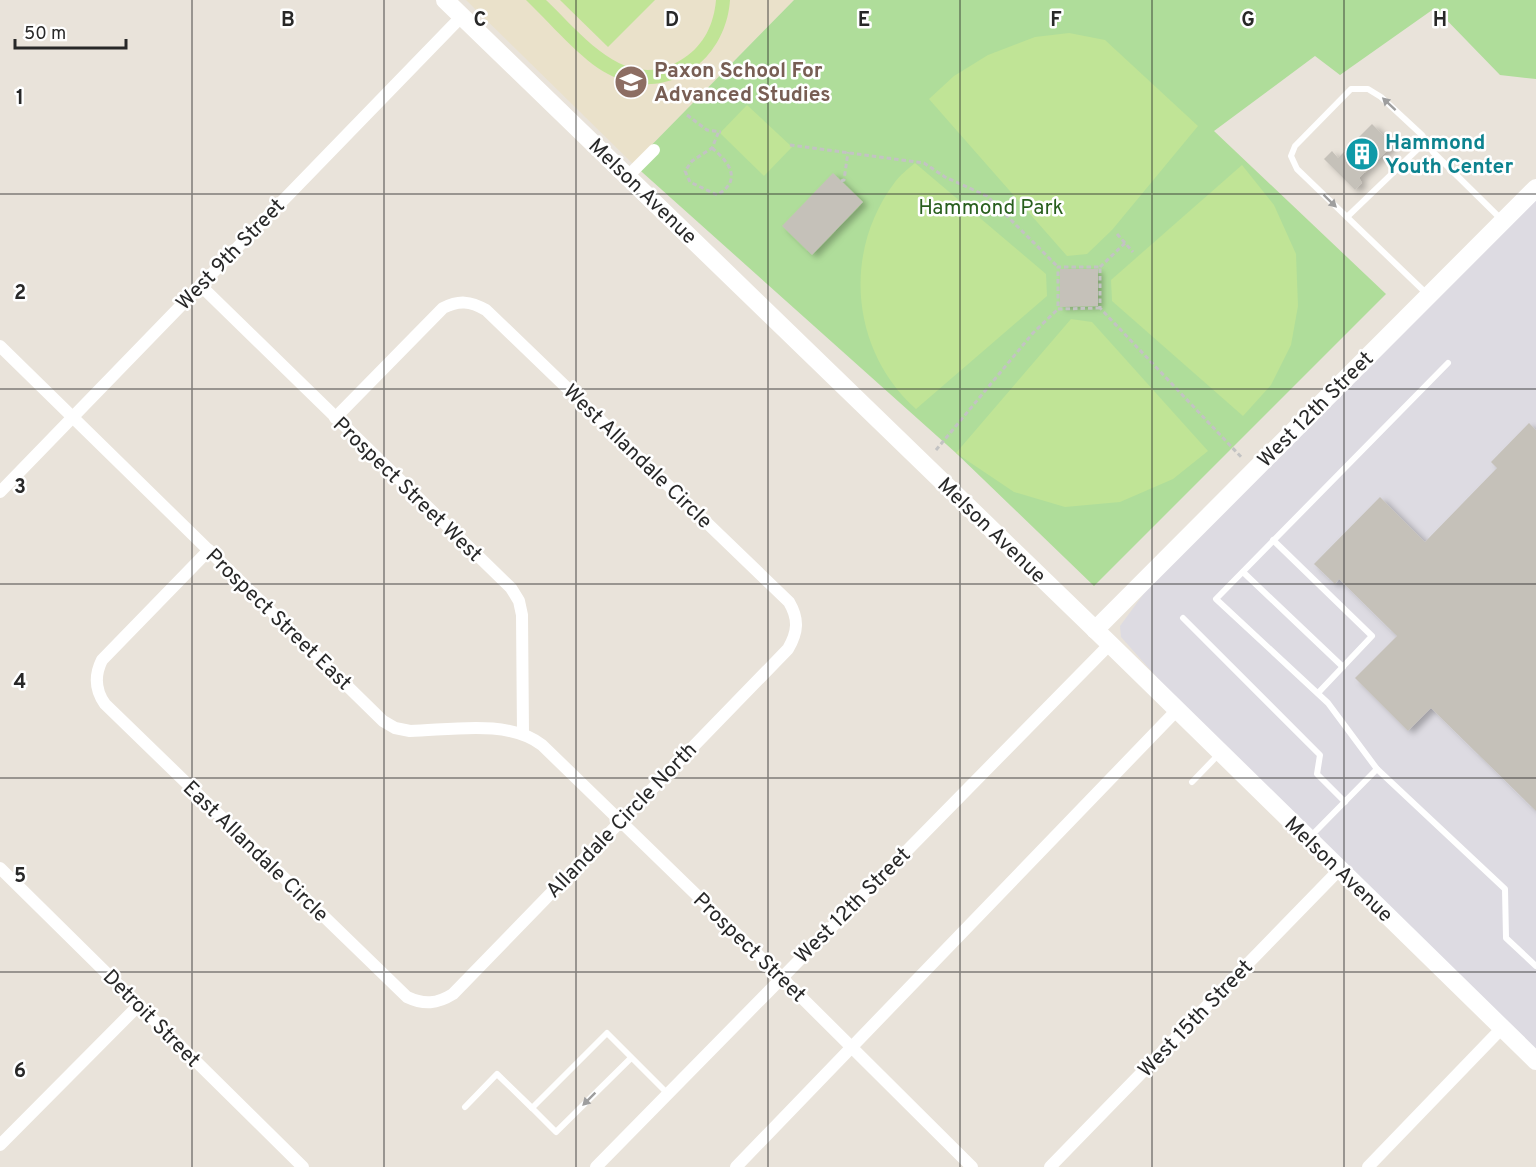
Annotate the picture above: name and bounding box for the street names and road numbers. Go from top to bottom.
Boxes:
street label: Melson Avenue [582,133,702,251]
street label: West 9th Street [171,193,291,317]
street label: West 12th Street [1252,346,1380,474]
street label: West Allandale Circle [557,379,717,535]
street label: Prospect Street West [327,412,487,568]
street label: Melson Avenue [931,472,1051,590]
street label: Prospect Street East [199,543,357,697]
street label: Allandale Circle North [541,737,703,905]
street label: East Allandale Circle [176,776,334,929]
street label: Melson Avenue [1278,811,1398,929]
street label: West 12th Street [789,842,917,970]
street label: Prospect Street [687,887,811,1009]
street label: West 15th Street [1133,954,1259,1084]
street label: Detroit Street [96,964,206,1074]

